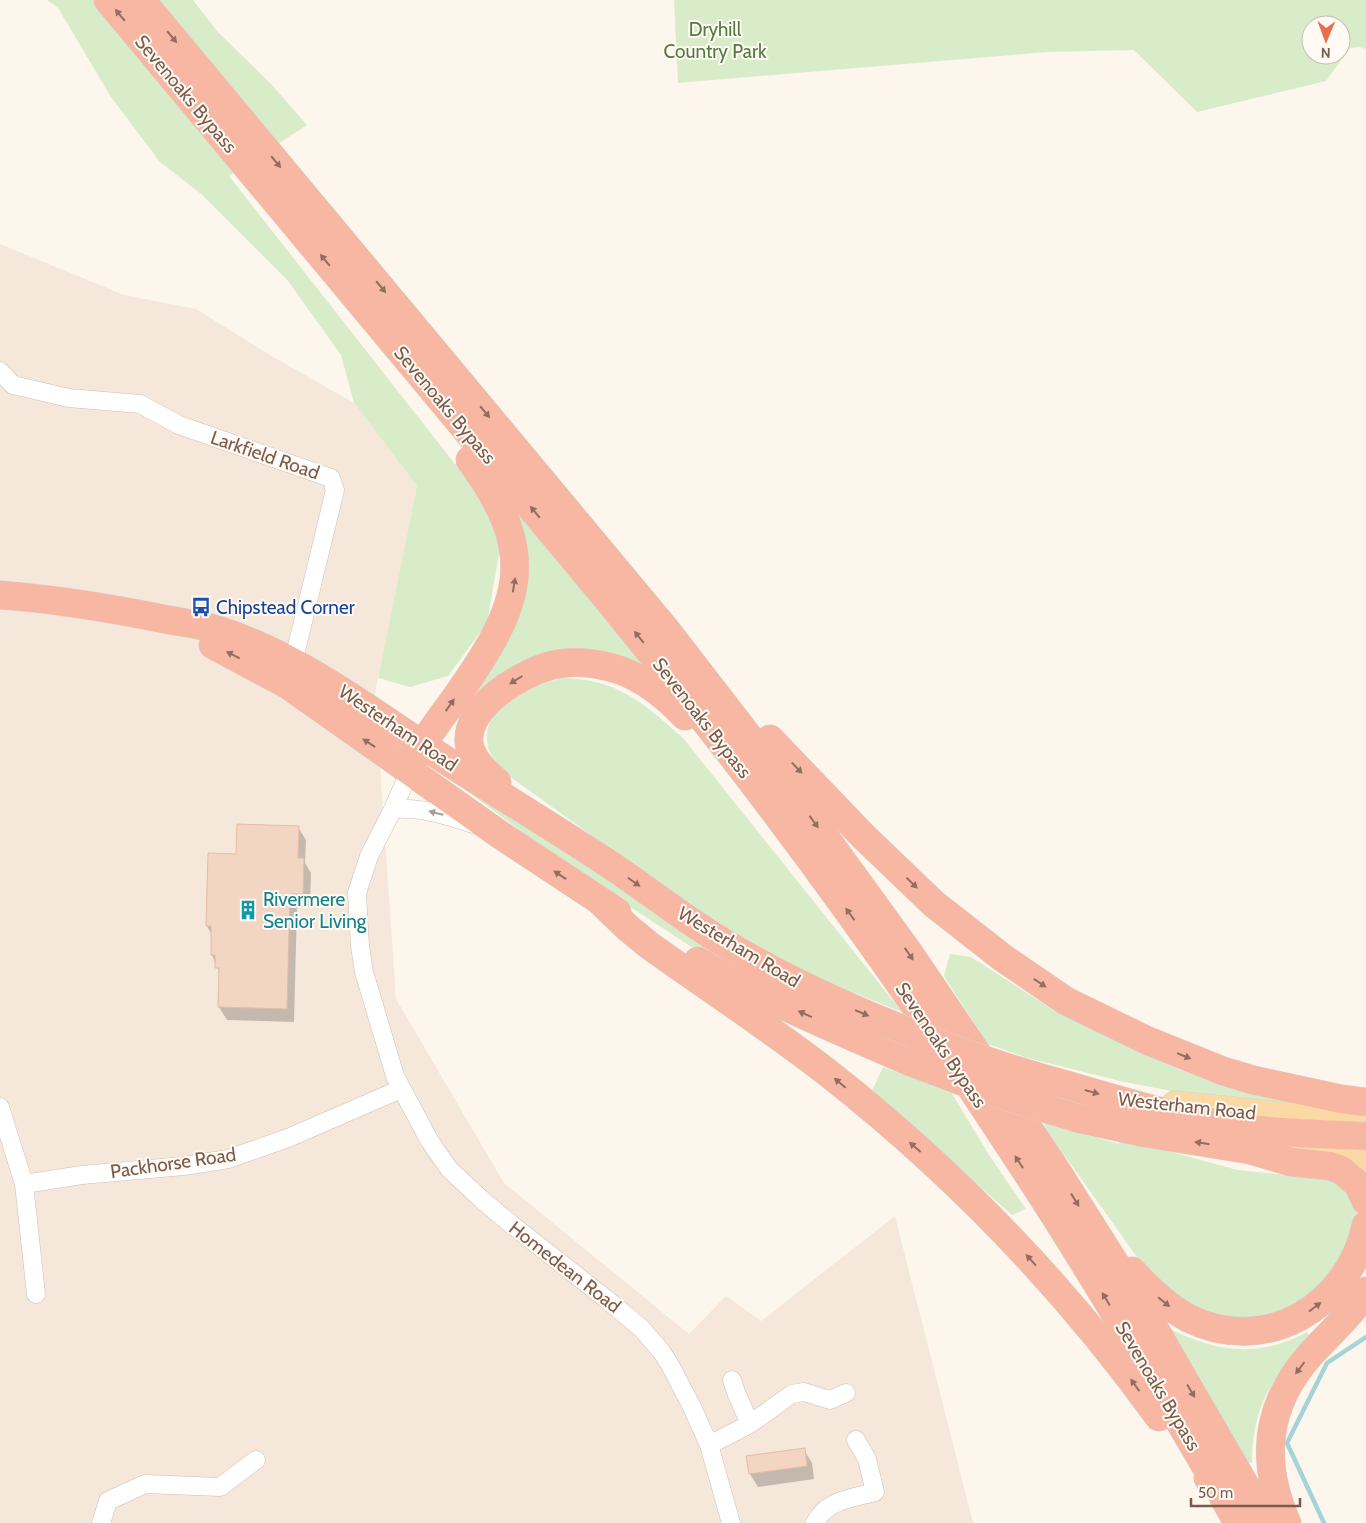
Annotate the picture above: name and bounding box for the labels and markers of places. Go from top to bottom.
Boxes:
bus stop icon: Chipstead Corner [190,596,212,618]
place label: Chipstead Corner [216,596,355,619]
place label: Rivermere Senior Living [263,888,367,933]
building icon: Rivermere Senior Living [237,899,259,921]

